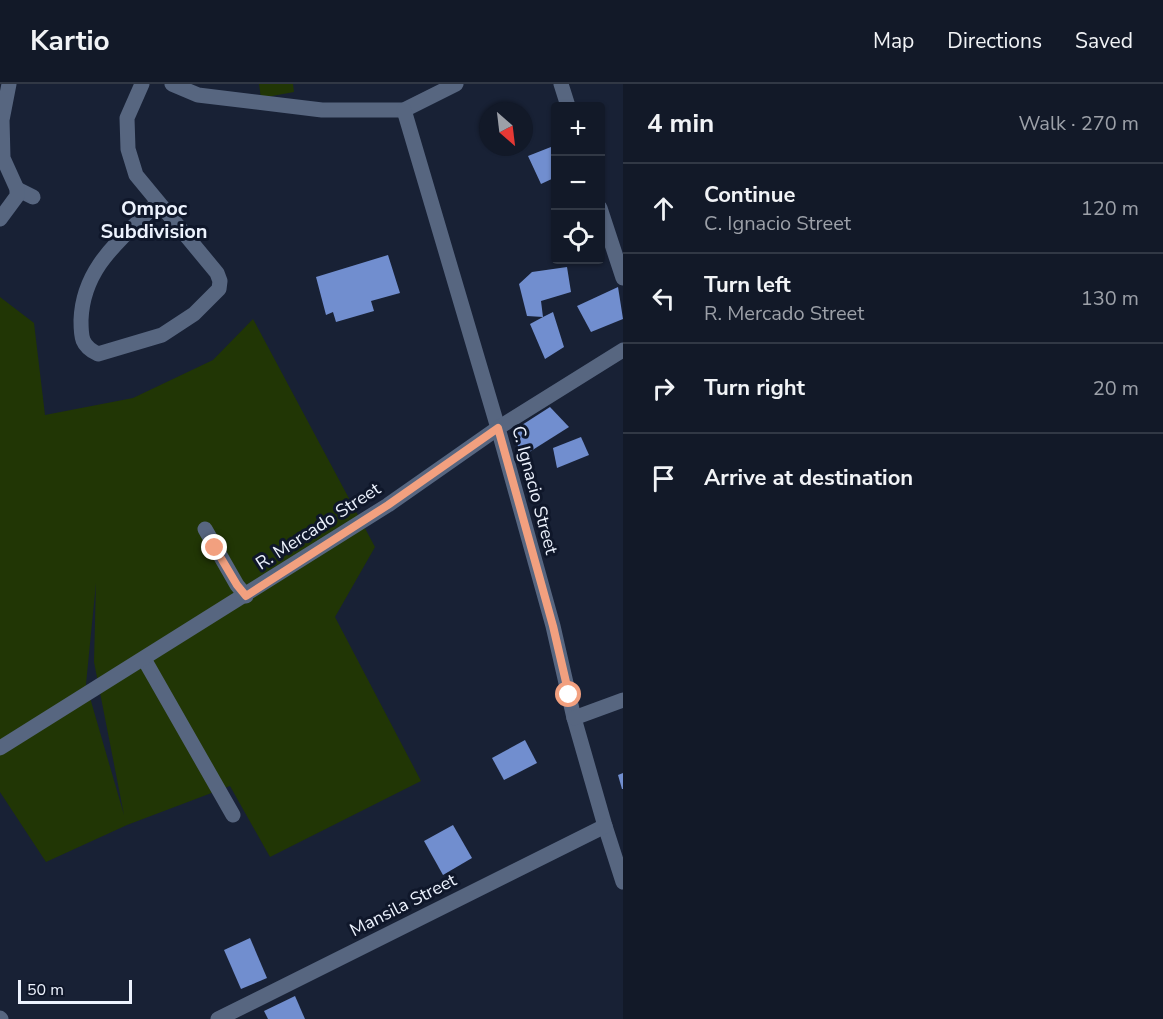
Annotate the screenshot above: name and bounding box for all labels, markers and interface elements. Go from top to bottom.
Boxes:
text: Kartio [30,22,110,60]
text: Map [873,27,914,55]
text: Directions [947,27,1042,55]
text: Saved [1075,27,1133,55]
north arrow [479,102,533,156]
map controls [551,102,605,264]
button: + [551,102,605,156]
text: 4 min [647,106,714,141]
text: Walk · 270 m [1019,110,1139,137]
button: − [551,156,605,210]
text: Continue [704,180,795,210]
icon: ahead [647,192,680,225]
district label: Ompoc Subdivision [100,195,208,245]
text: 120 m [1081,195,1139,222]
button: locate [551,210,605,264]
text: C. Ignacio Street [704,210,851,237]
text: Turn left [704,270,791,300]
icon: left [647,282,680,315]
text: 130 m [1081,285,1139,312]
text: R. Mercado Street [704,300,864,327]
icon: right [647,372,680,405]
text: Turn right [704,373,805,403]
text: 20 m [1093,375,1139,402]
street label: C. Ignacio Street [506,423,564,558]
icon: arrive [647,462,680,495]
text: Arrive at destination [704,463,913,493]
street label: R. Mercado Street [251,476,386,575]
route end [201,534,227,560]
route start [555,681,581,707]
street label: Mansila Street [346,868,461,942]
scale bar [18,977,132,1004]
text: 50 m [27,979,64,1001]

